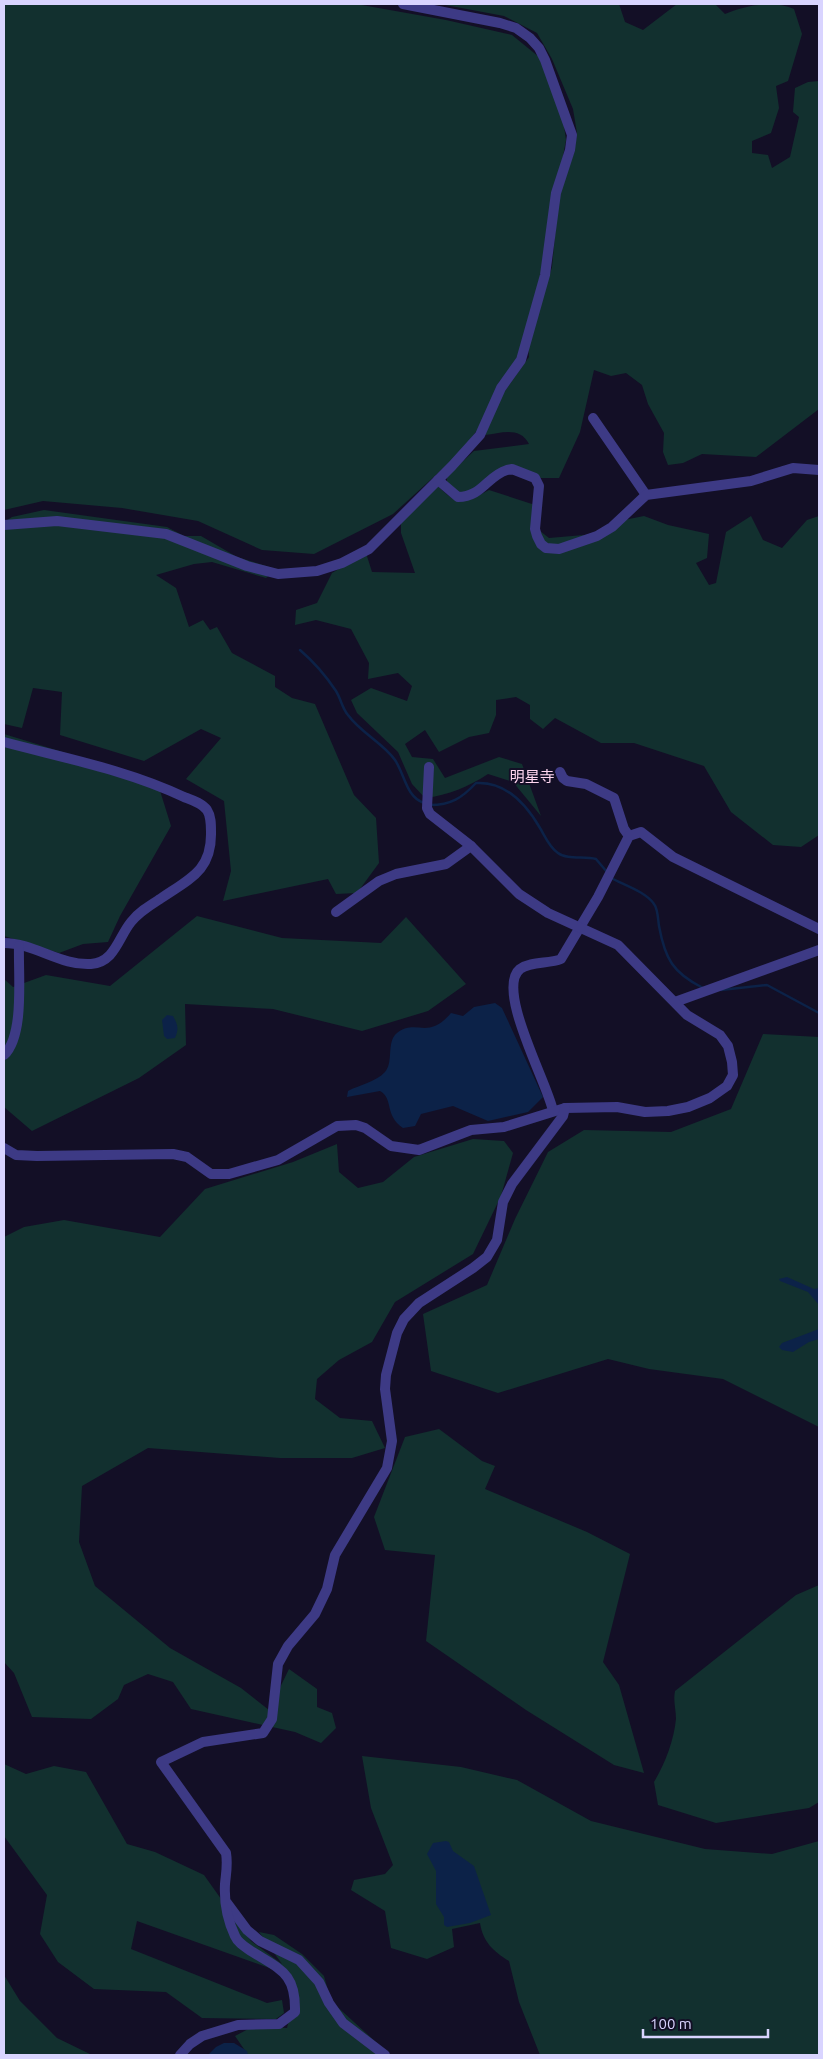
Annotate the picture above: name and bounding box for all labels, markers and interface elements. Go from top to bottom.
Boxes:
district label: 明星寺 [509,768,555,785]
scale bar [643,2006,768,2038]
text: 100 m [650,2015,692,2032]

